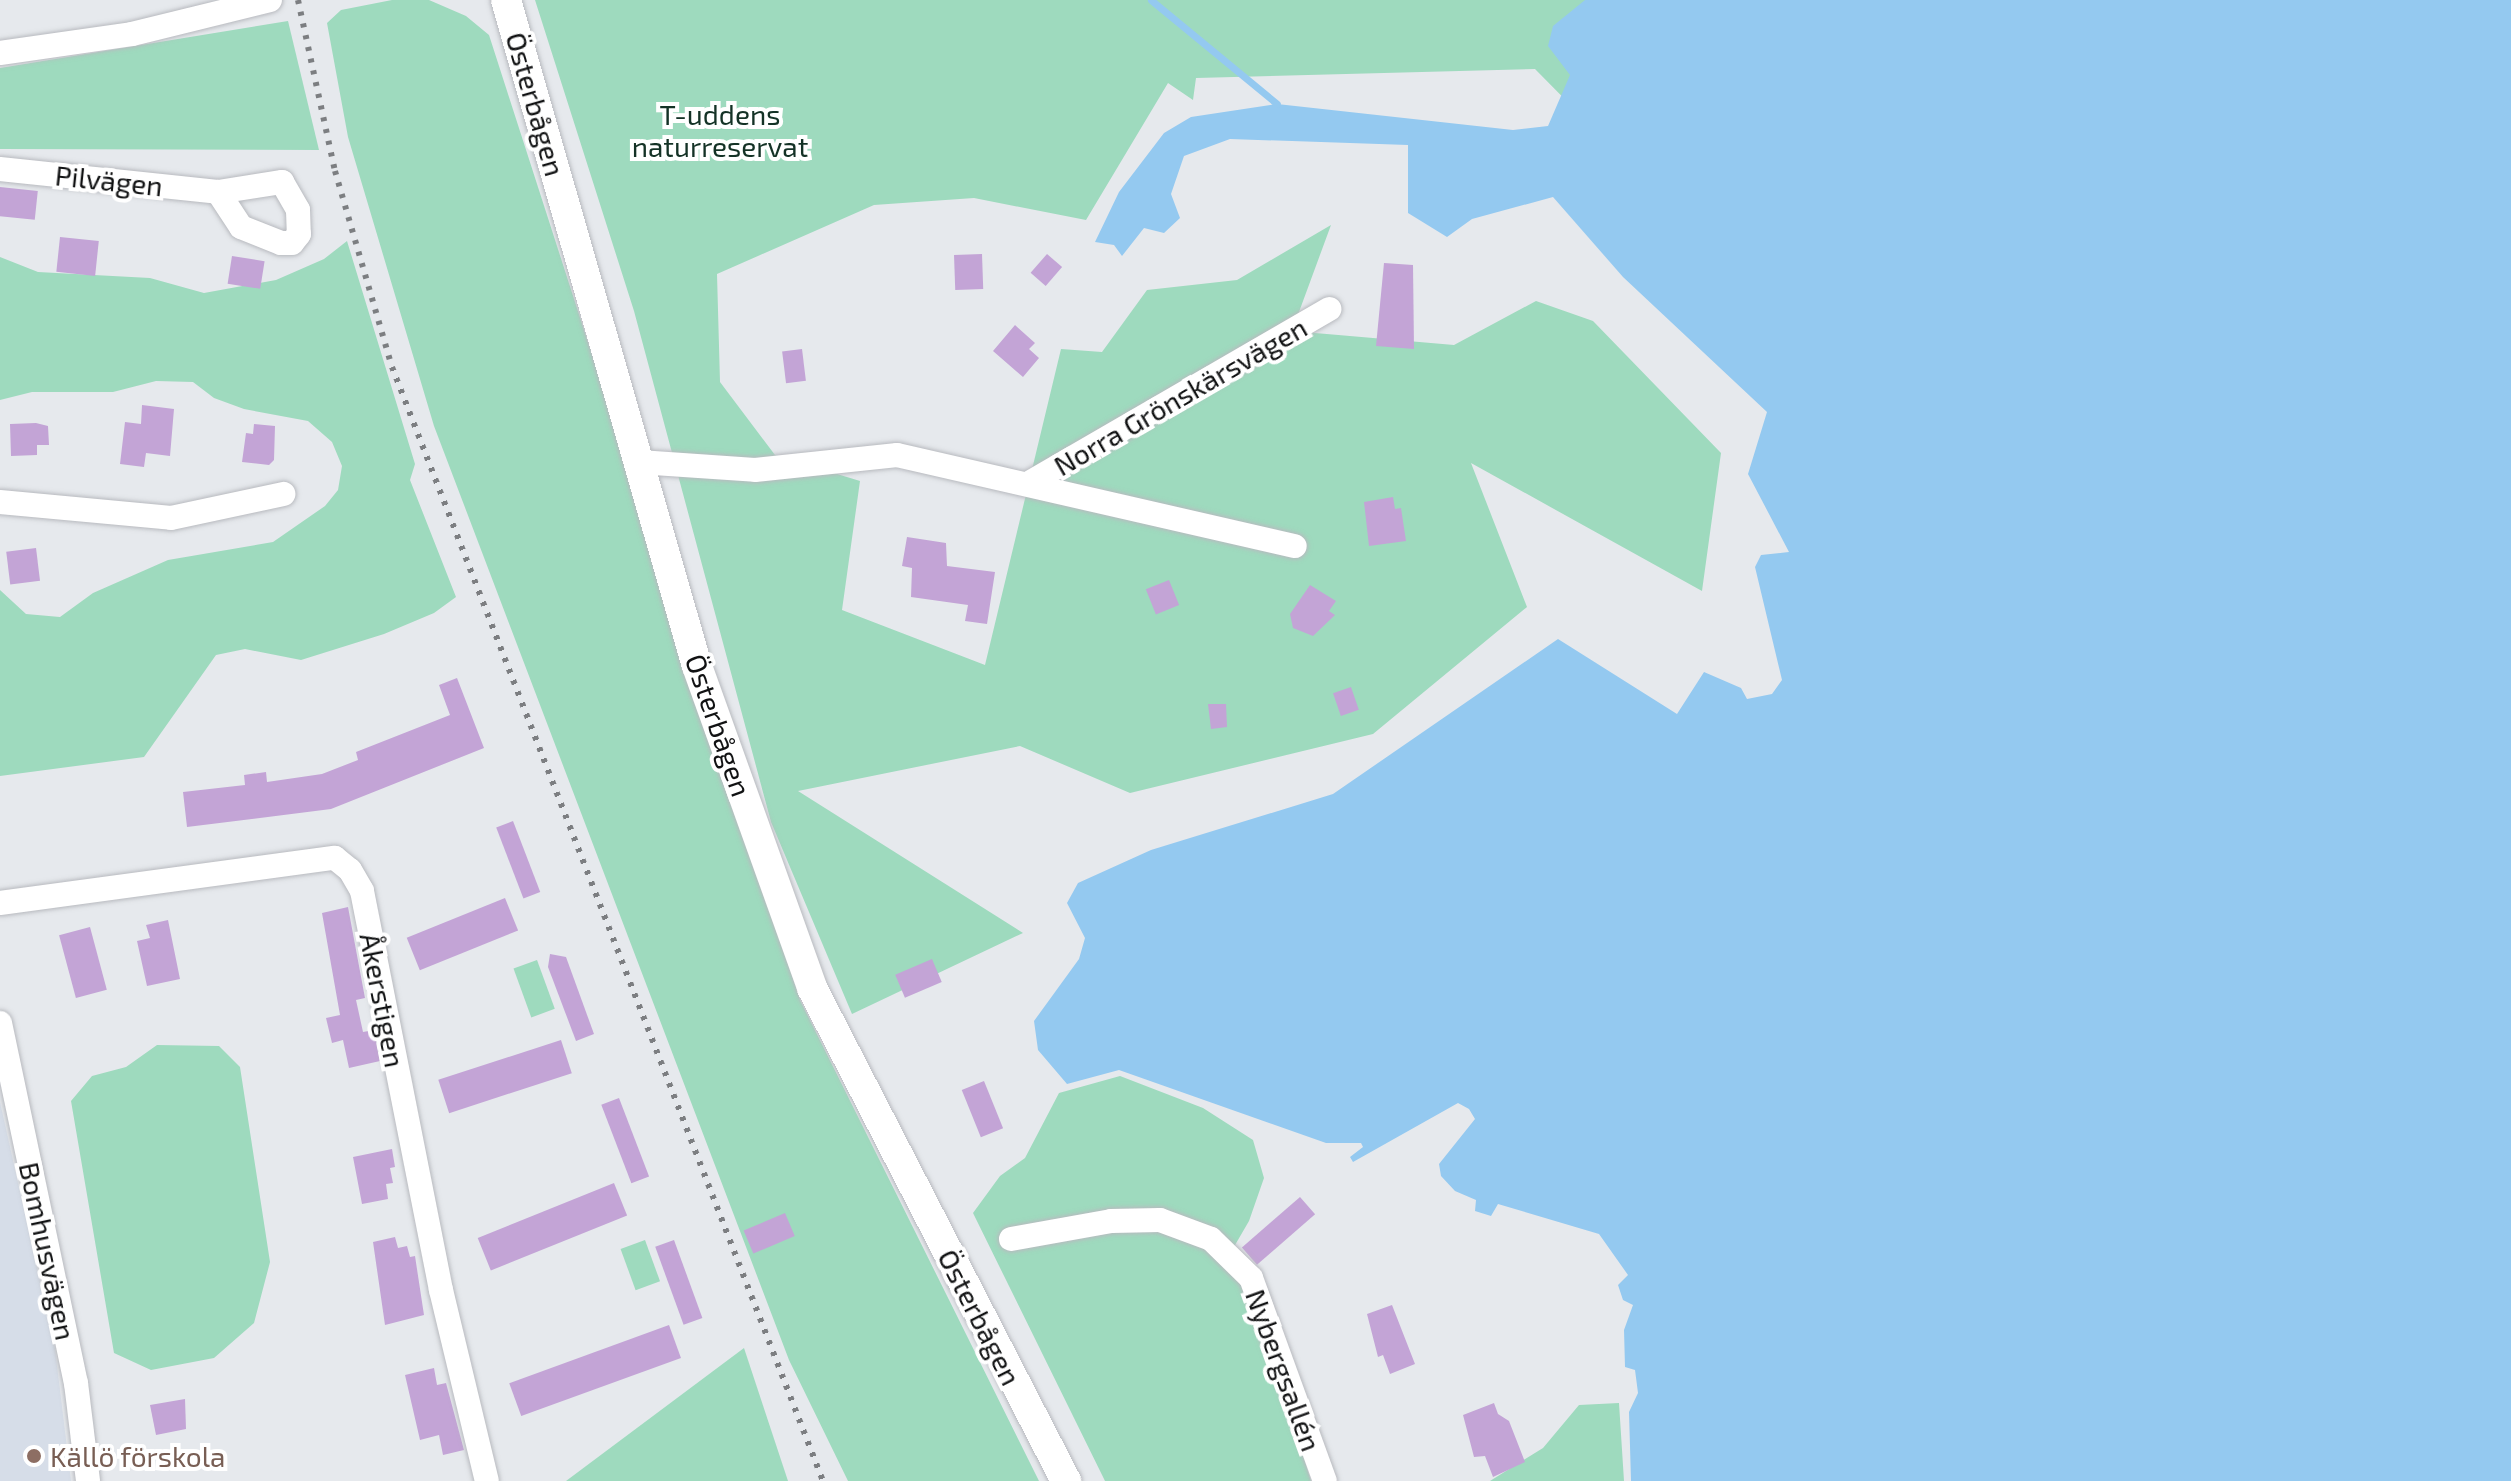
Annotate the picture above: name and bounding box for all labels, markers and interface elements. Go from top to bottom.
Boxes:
street label: Österbågen [499,28,573,180]
park label: T-uddens naturreservat [632,97,808,163]
street label: Pilvägen [54,158,164,202]
street label: Norra Grönskärsvägen [1048,310,1312,482]
street label: Österbågen [679,650,759,800]
street label: Åkerstigen [354,930,412,1070]
street label: Bomhusvägen [13,1159,83,1343]
street label: Österbågen [931,1243,1029,1391]
street label: Nybergsallén [1239,1284,1329,1456]
place label: Källö förskola [50,1439,226,1473]
marker: Källö förskola [25,1447,43,1465]

